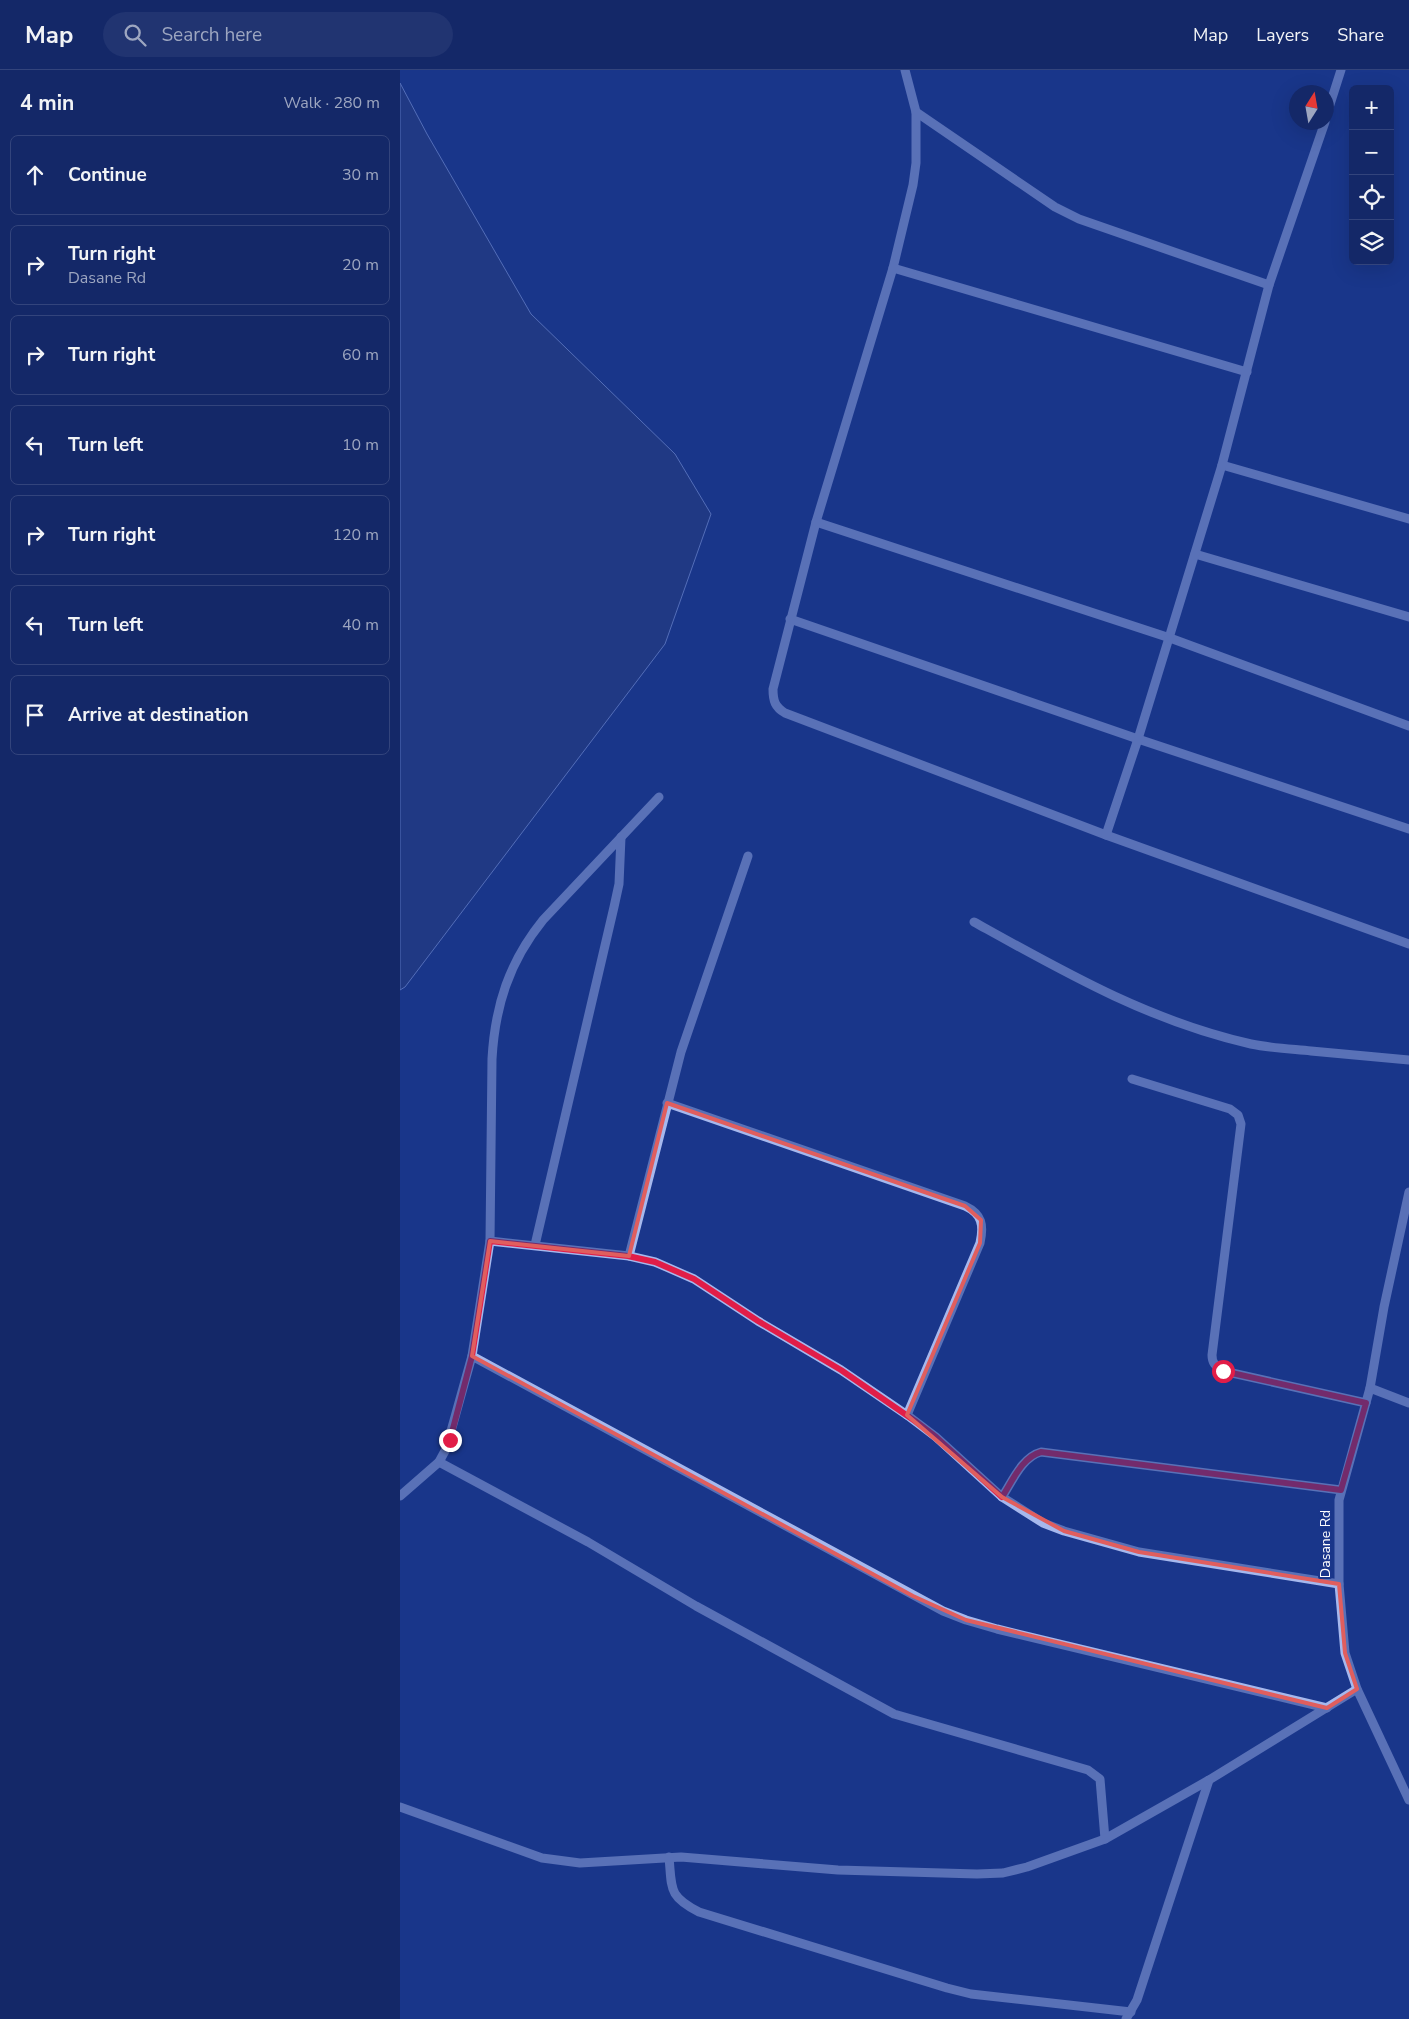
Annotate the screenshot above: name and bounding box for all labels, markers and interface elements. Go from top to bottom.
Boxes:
search box [103,12,453,57]
text: Map [25,19,73,51]
icon: search [121,21,149,49]
text: Search here [161,22,262,48]
text: Map [1193,23,1228,47]
text: Layers [1256,23,1309,47]
text: Share [1337,23,1384,47]
north arrow [1289,85,1334,130]
map controls [1349,85,1394,265]
button: + [1349,85,1394,130]
text: 4 min [20,89,74,117]
text: Walk · 280 m [284,92,380,114]
button: − [1349,130,1394,175]
icon: ahead [21,161,49,189]
text: Continue [68,162,147,188]
text: 30 m [342,164,379,186]
button: locate [1349,175,1394,220]
button: layers [1349,220,1394,265]
text: Turn right [68,241,155,267]
icon: right [21,251,49,279]
text: 20 m [342,254,379,276]
text: Dasane Rd [68,267,146,289]
icon: right [21,341,49,369]
text: Turn right [68,342,155,368]
text: 60 m [342,344,379,366]
icon: left [21,431,49,459]
text: Turn left [68,432,143,458]
text: 10 m [342,434,379,456]
icon: right [21,521,49,549]
text: Turn right [68,522,155,548]
text: 120 m [332,524,379,546]
icon: left [21,611,49,639]
text: Turn left [68,612,143,638]
text: 40 m [342,614,379,636]
icon: arrive [21,701,49,729]
text: Arrive at destination [68,702,249,728]
route start [1212,1360,1235,1383]
route end [439,1429,462,1452]
street label: Dasane Rd [1316,1510,1335,1578]

